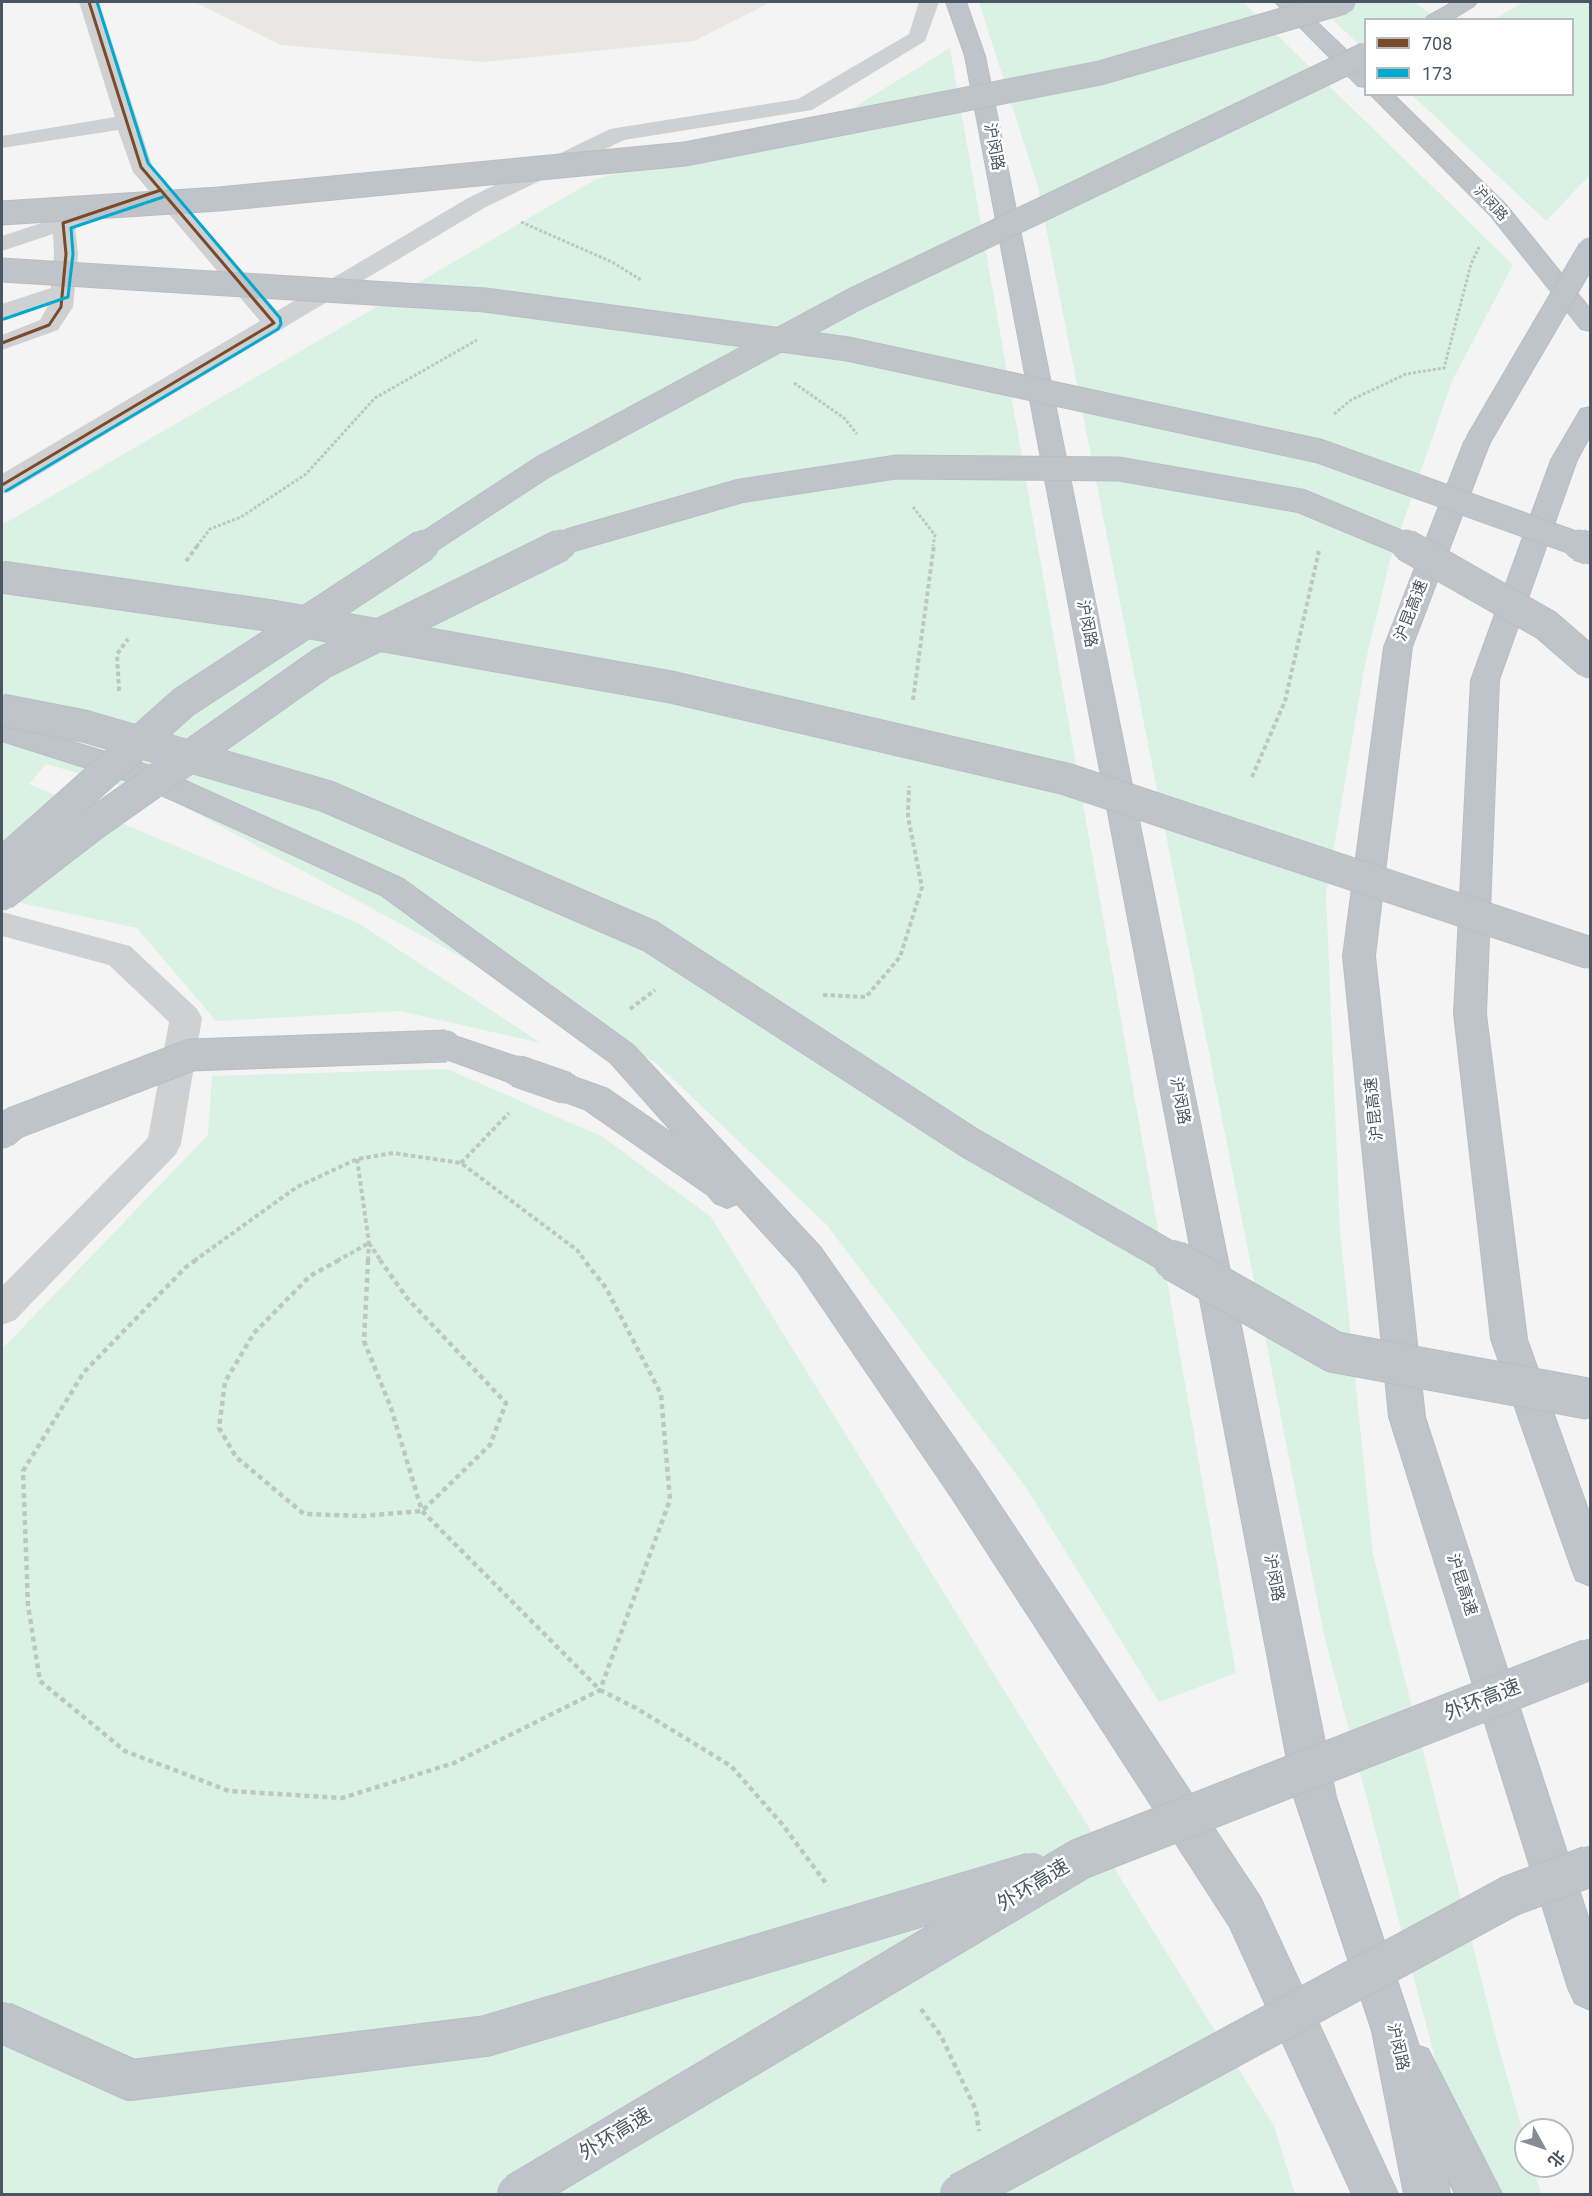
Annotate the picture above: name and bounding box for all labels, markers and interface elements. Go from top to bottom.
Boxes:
legend [1364,18,1574,96]
text: 708 [1422,33,1452,54]
text: 173 [1422,63,1452,84]
street label: 沪闵路 [979,122,1007,172]
street label: 沪闵路 [1470,183,1510,225]
street label: 沪昆高速 [1392,578,1432,644]
street label: 沪闵路 [1072,599,1100,649]
street label: 沪闵路 [1165,1076,1193,1126]
street label: 沪昆高速 [1362,1076,1388,1142]
street label: 沪昆高速 [1442,1552,1480,1618]
street label: 沪闵路 [1259,1553,1287,1603]
street label: 外环高速 [1441,1675,1525,1727]
street label: 外环高速 [994,1855,1074,1917]
street label: 沪闵路 [1382,2021,1412,2073]
street label: 外环高速 [576,2104,656,2166]
north arrow [1514,2118,1574,2178]
text: 北 [1544,2146,1569,2171]

